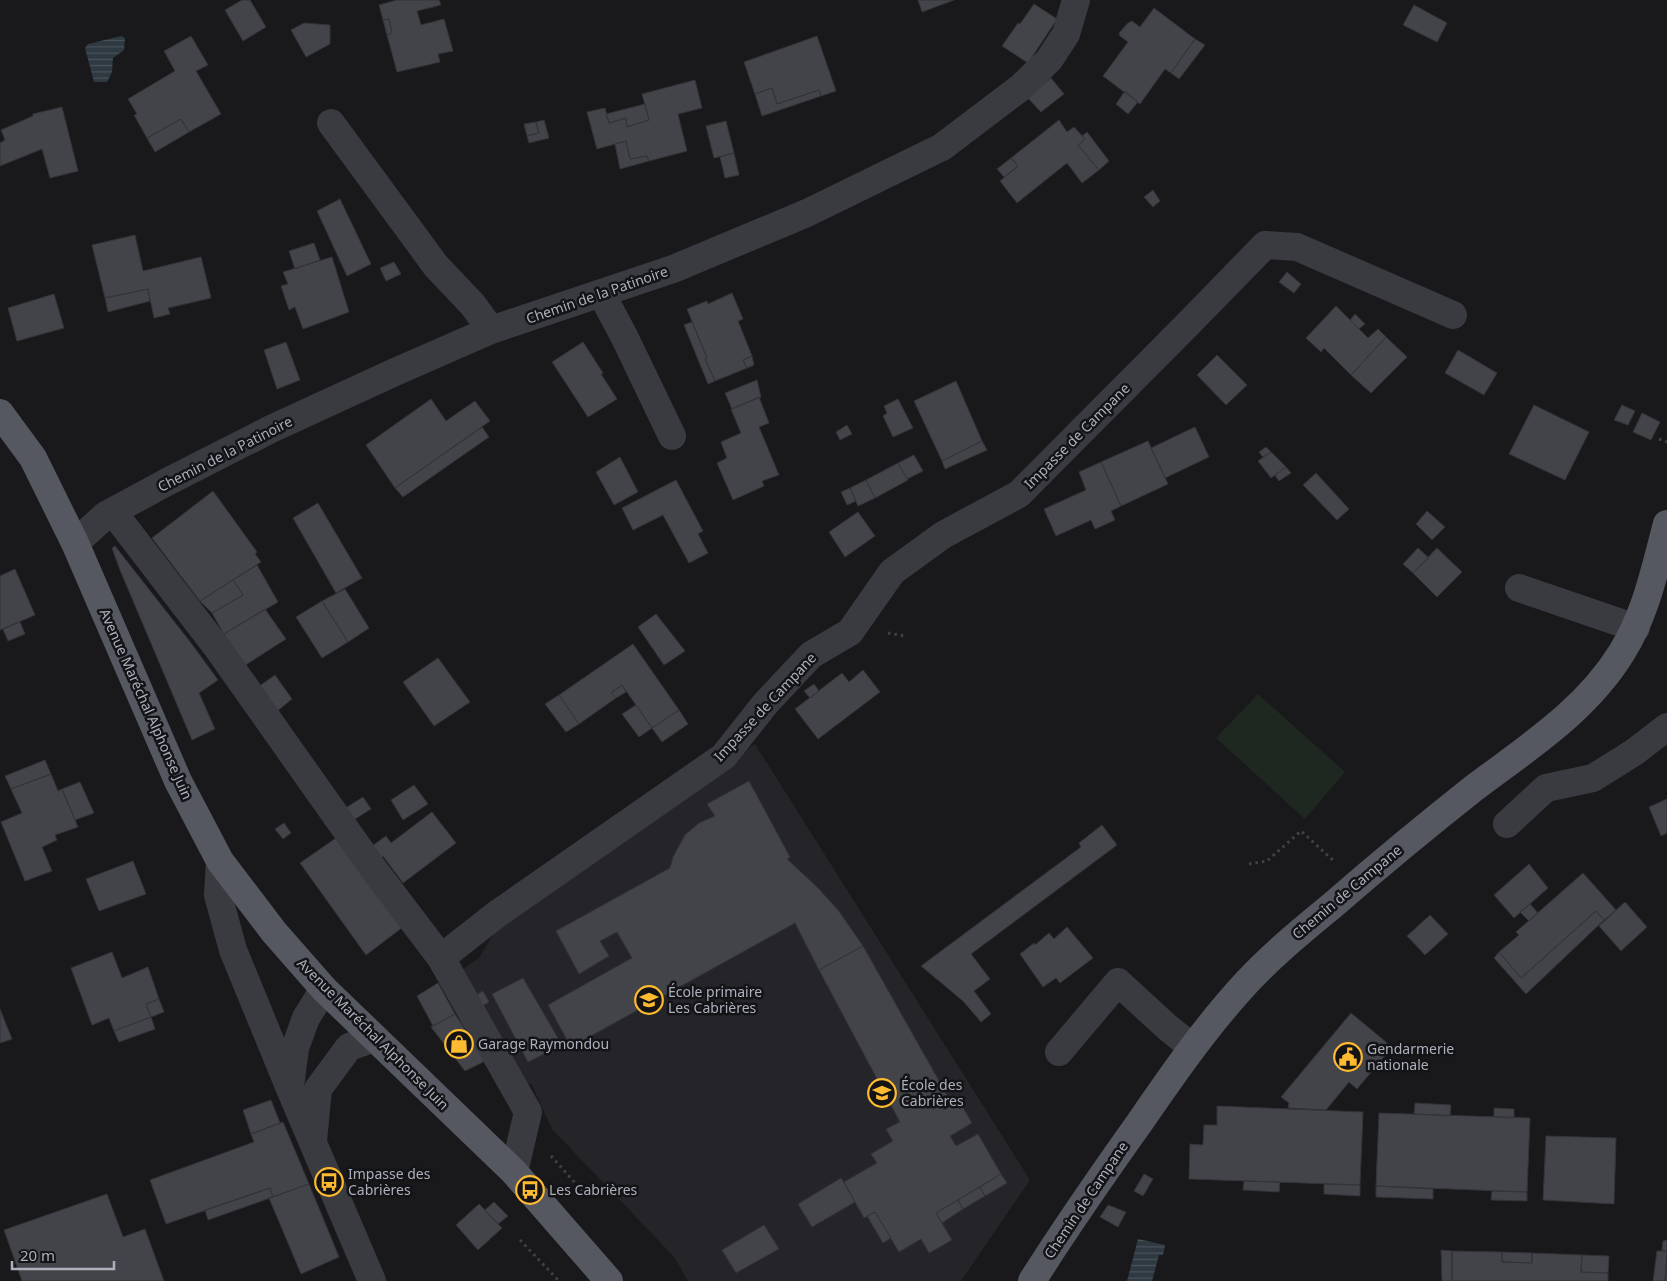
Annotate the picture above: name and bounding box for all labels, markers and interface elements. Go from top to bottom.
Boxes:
street label: Chemin de la Patinoire [523,261,670,328]
street label: Impasse de Campane [1020,379,1134,493]
street label: Chemin de la Patinoire [154,411,295,496]
street label: Avenue Maréchal Alphonse Juin [96,605,197,802]
street label: Impasse de Campane [709,648,820,765]
street label: Chemin de Campane [1288,840,1405,943]
street label: Avenue Maréchal Alphonse Juin [293,954,453,1114]
place label: École primaire Les Cabrières [668,982,762,1017]
school or university icon: École primaire Les Cabrières [634,985,664,1015]
shop icon: Garage Raymondou [444,1029,474,1059]
place label: Garage Raymondou [478,1034,609,1053]
place label: Gendarmerie nationale [1367,1039,1454,1074]
public building icon: Gendarmerie nationale [1333,1042,1363,1072]
place label: École des Cabrières [901,1075,964,1110]
school or university icon: École des Cabrières [867,1078,897,1108]
street label: Chemin de Campane [1039,1137,1132,1262]
place label: Impasse des Cabrières [348,1164,431,1199]
bus stop icon: Impasse des Cabrières [314,1167,344,1197]
bus stop icon: Les Cabrières [515,1175,545,1205]
place label: Les Cabrières [549,1180,638,1199]
scale bar [12,1238,115,1270]
text: 20 m [20,1245,55,1265]

